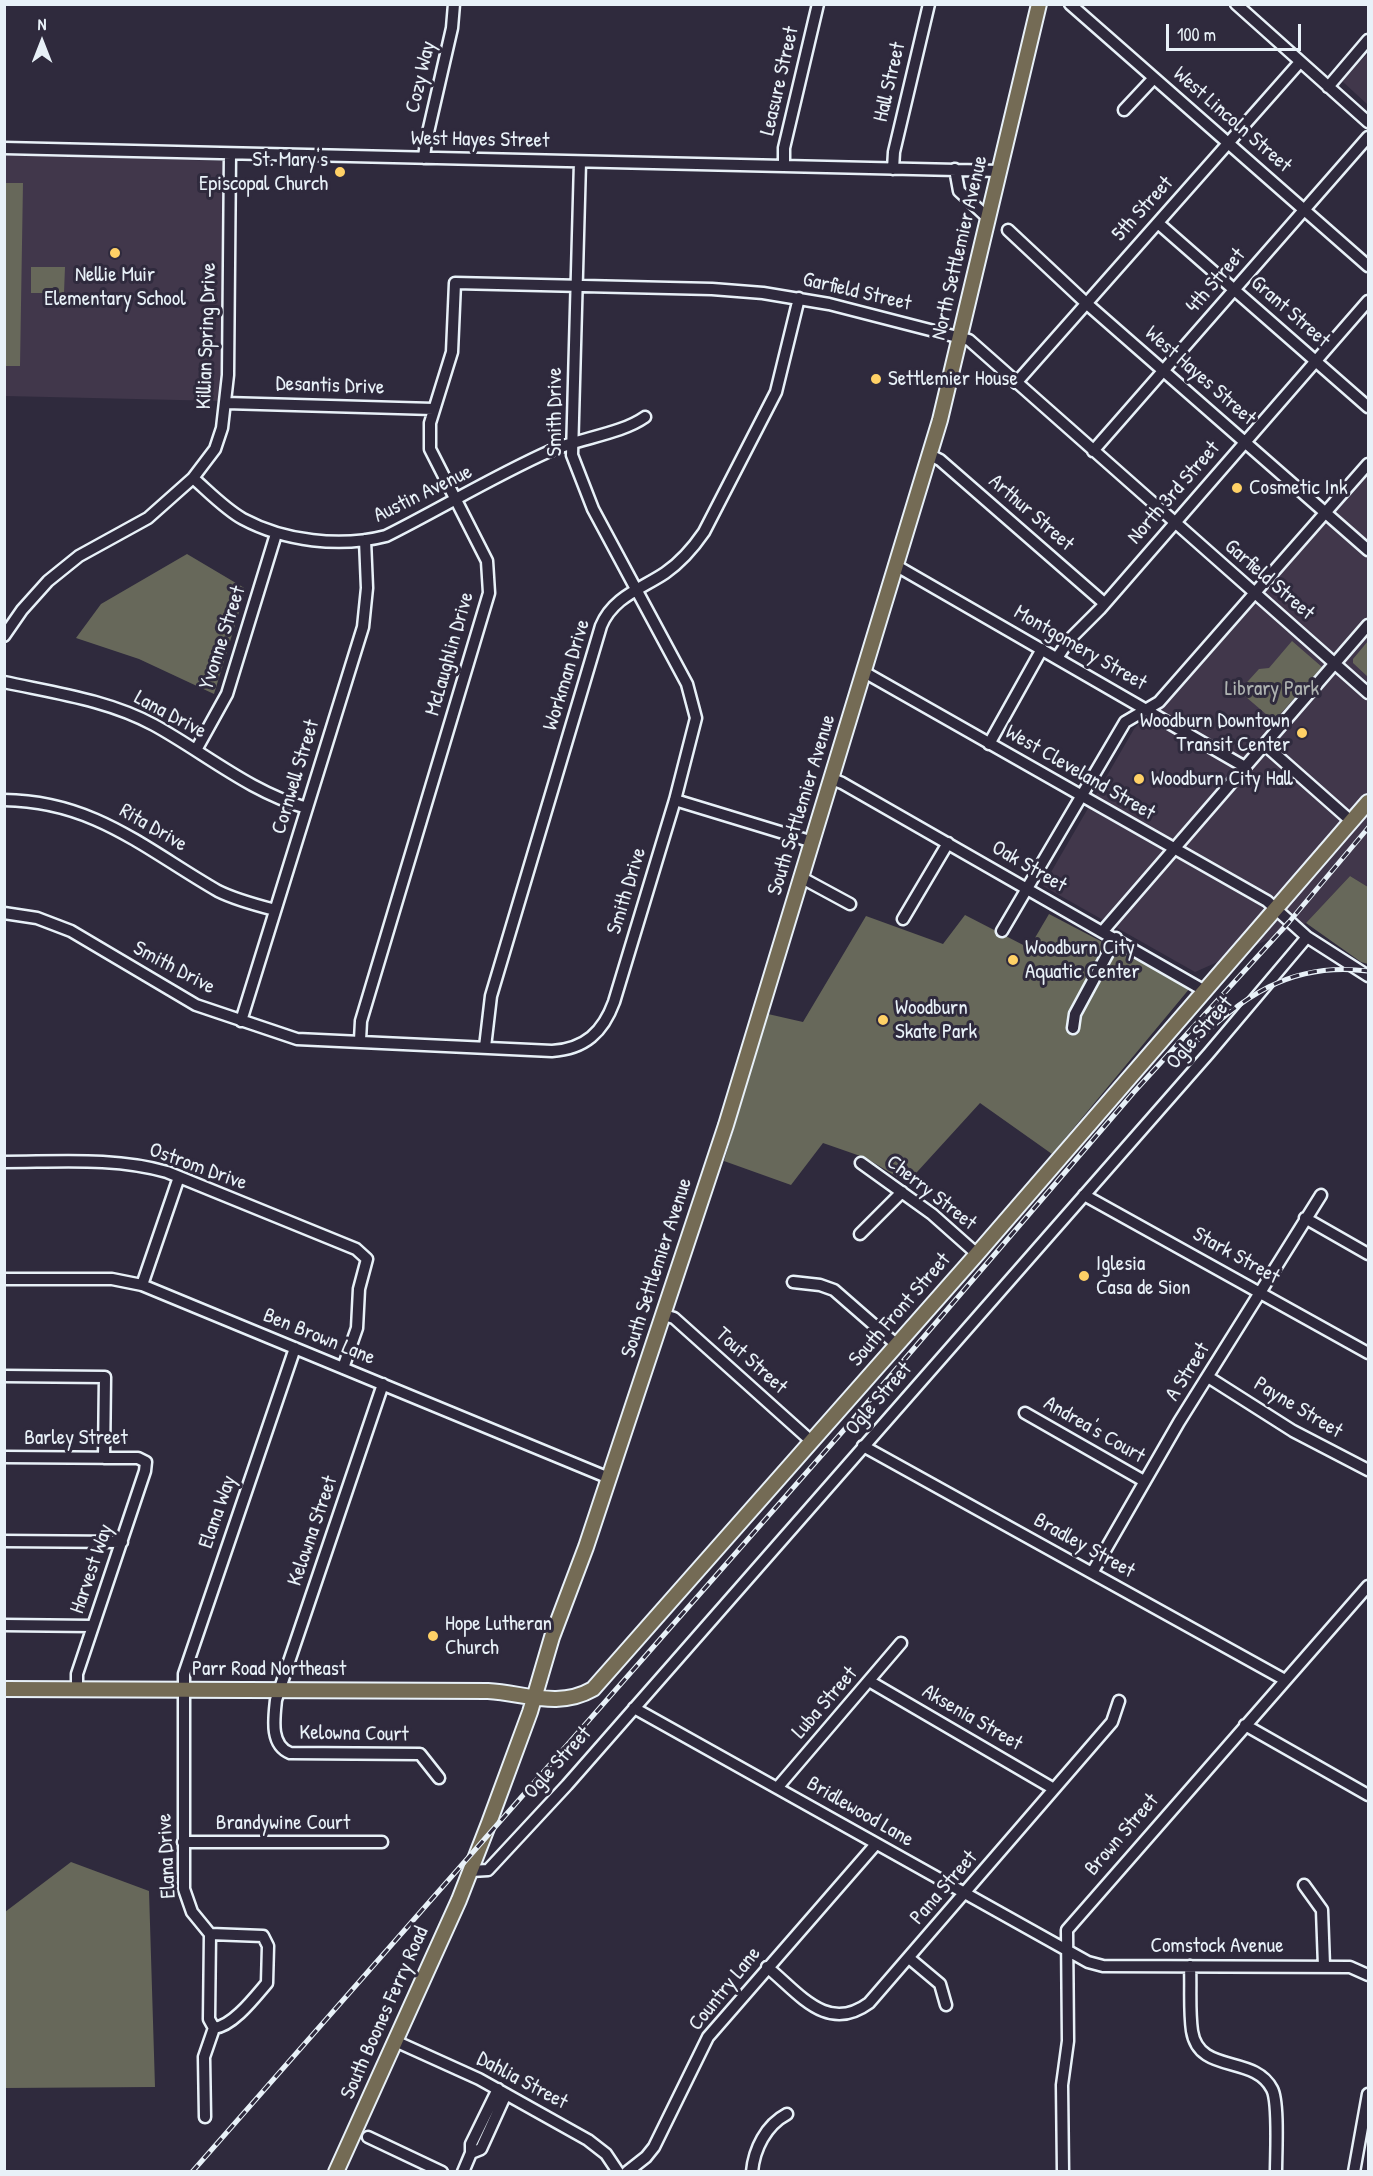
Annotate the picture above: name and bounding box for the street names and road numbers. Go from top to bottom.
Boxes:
street label: Leasure Street [755,24,805,138]
street label: Cozy Way [401,39,441,115]
street label: Hall Street [869,40,911,124]
street label: West Lincoln Street [1168,62,1296,178]
street label: West Hayes Street [411,126,549,154]
street label: North Settlemier Avenue [927,153,993,343]
street label: 5th Street [1107,171,1179,247]
street label: 4th Street [1181,243,1251,319]
street label: Killian Spring Drive [192,262,222,410]
street label: Garfield Street [800,267,914,317]
street label: Grant Street [1245,271,1335,353]
street label: West Hayes Street [1139,321,1261,431]
street label: Smith Drive [542,367,568,457]
street label: Desantis Drive [275,372,385,400]
street label: North 3rd Street [1123,436,1225,550]
street label: Austin Avenue [370,459,476,529]
street label: Arthur Street [983,469,1079,557]
street label: Garfield Street [1219,534,1319,626]
street label: Yvonne Street [194,583,252,693]
street label: McLaughlin Drive [420,589,480,719]
street label: Montgomery Street [1009,600,1151,696]
street label: Workman Drive [538,617,596,733]
street label: Lana Drive [130,686,210,744]
street label: South Settlemier Avenue [763,712,841,898]
street label: Cornwell Street [267,717,325,837]
street label: West Cleveland Street [1001,720,1159,826]
street label: Rita Drive [115,799,191,857]
street label: Oak Street [987,836,1071,898]
street label: Smith Drive [602,845,652,937]
street label: Smith Drive [129,936,219,1000]
street label: Ogle Street [1161,991,1239,1075]
street label: Ostrom Drive [146,1138,250,1196]
street label: Cherry Street [881,1150,981,1236]
street label: South Settlemier Avenue [616,1175,698,1361]
street label: Stark Street [1188,1222,1284,1290]
street label: South Front Street [844,1248,956,1372]
street label: Ben Brown Lane [259,1303,379,1371]
street label: Tout Street [710,1322,792,1400]
street label: A Street [1160,1338,1216,1406]
street label: Ogle Street [840,1357,918,1441]
street label: Payne Street [1249,1372,1347,1444]
street label: Andrea's Court [1039,1391,1149,1469]
street label: Barley Street [24,1425,128,1451]
street label: Elana Way [194,1472,242,1552]
street label: Kelowna Street [282,1473,344,1589]
street label: Bradley Street [1029,1508,1139,1584]
street label: Harvest Way [65,1521,119,1617]
street label: Parr Road Northeast [192,1656,346,1682]
street label: Luba Street [787,1662,863,1744]
street label: Aksenia Street [917,1679,1027,1757]
street label: Kelowna Court [299,1720,409,1748]
street label: Ogle Street [519,1722,597,1804]
street label: Bridlewood Lane [802,1771,918,1853]
street label: Brown Street [1080,1789,1164,1881]
street label: Brandywine Court [216,1810,350,1836]
street label: Elana Drive [152,1813,182,1899]
street label: Pana Street [905,1846,983,1930]
street label: South Boones Ferry Road [336,1923,434,2103]
street label: Comstock Avenue [1151,1933,1283,1959]
street label: Country Lane [683,1942,767,2036]
street label: Dahlia Street [472,2047,572,2115]

